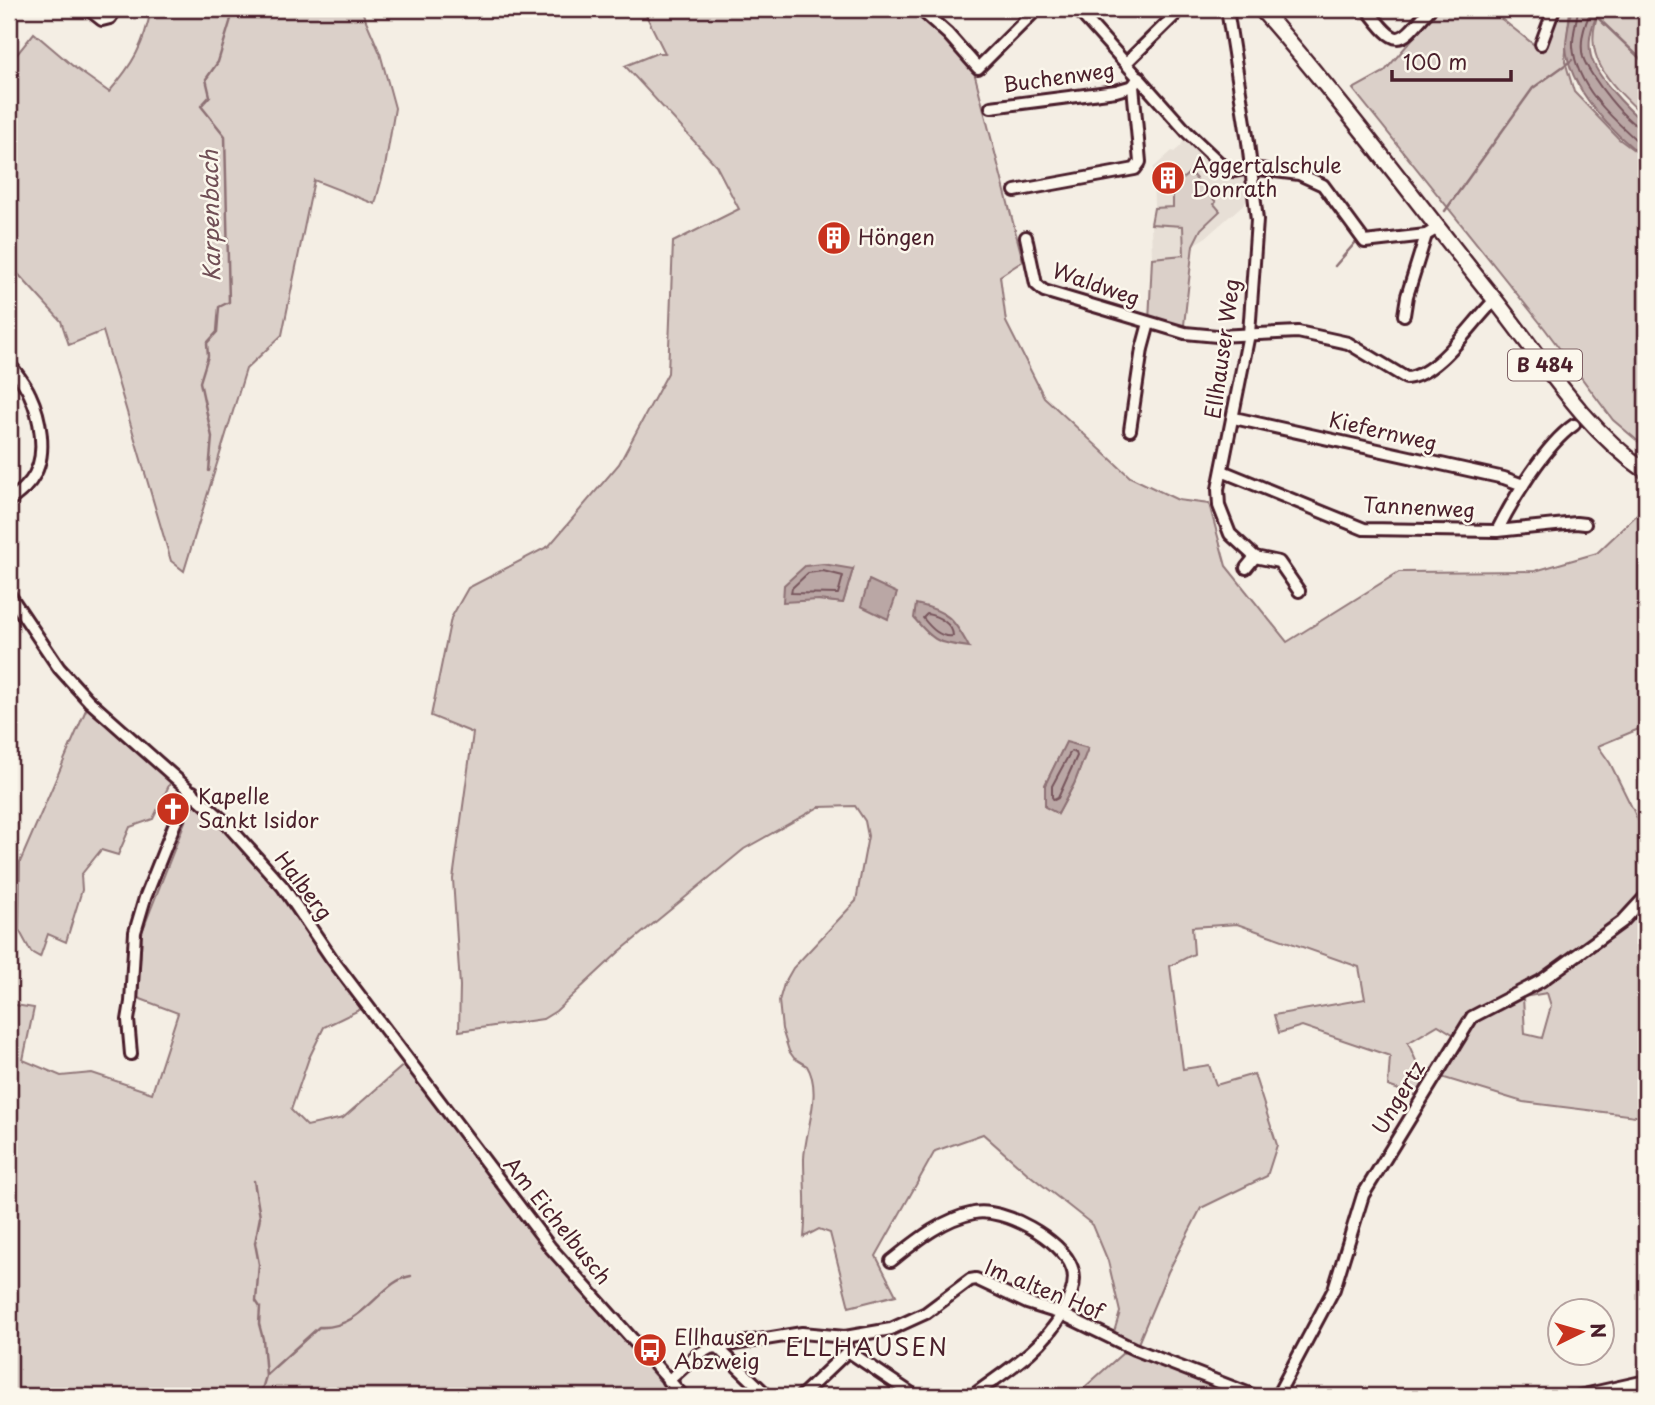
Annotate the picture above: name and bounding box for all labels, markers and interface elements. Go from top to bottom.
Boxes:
scale bar [1392,38,1512,82]
text: 100 m [1403,45,1467,77]
street label: Buchenweg [1001,52,1117,100]
place label: Aggertalschule Donrath [1192,148,1342,204]
water label: Karpenbach [191,149,228,282]
building icon: Aggertalschule Donrath [1149,159,1187,197]
building icon: Höngen [815,219,853,257]
place label: Höngen [858,220,935,252]
street label: Waldweg [1048,253,1145,313]
street label: Ellhauser Weg [1195,277,1247,421]
road number: B 484 [1508,350,1582,380]
street label: Kiefernweg [1326,402,1441,458]
street label: Tannenweg [1362,487,1476,525]
place label: Kapelle Sankt Isidor [198,779,319,835]
church icon: Kapelle Sankt Isidor [154,790,192,828]
street label: Halberg [268,844,341,926]
street label: Ungertz [1363,1054,1432,1140]
street label: Am Eichelbusch [497,1149,620,1291]
street label: Im alten Hof [980,1250,1111,1327]
north arrow [1546,1296,1616,1366]
place label: Ellhausen Abzweig [674,1320,768,1376]
text: N [1584,1322,1614,1339]
district label: ELLHAUSEN [785,1328,949,1364]
bus stop icon: Ellhausen Abzweig [631,1331,669,1369]

